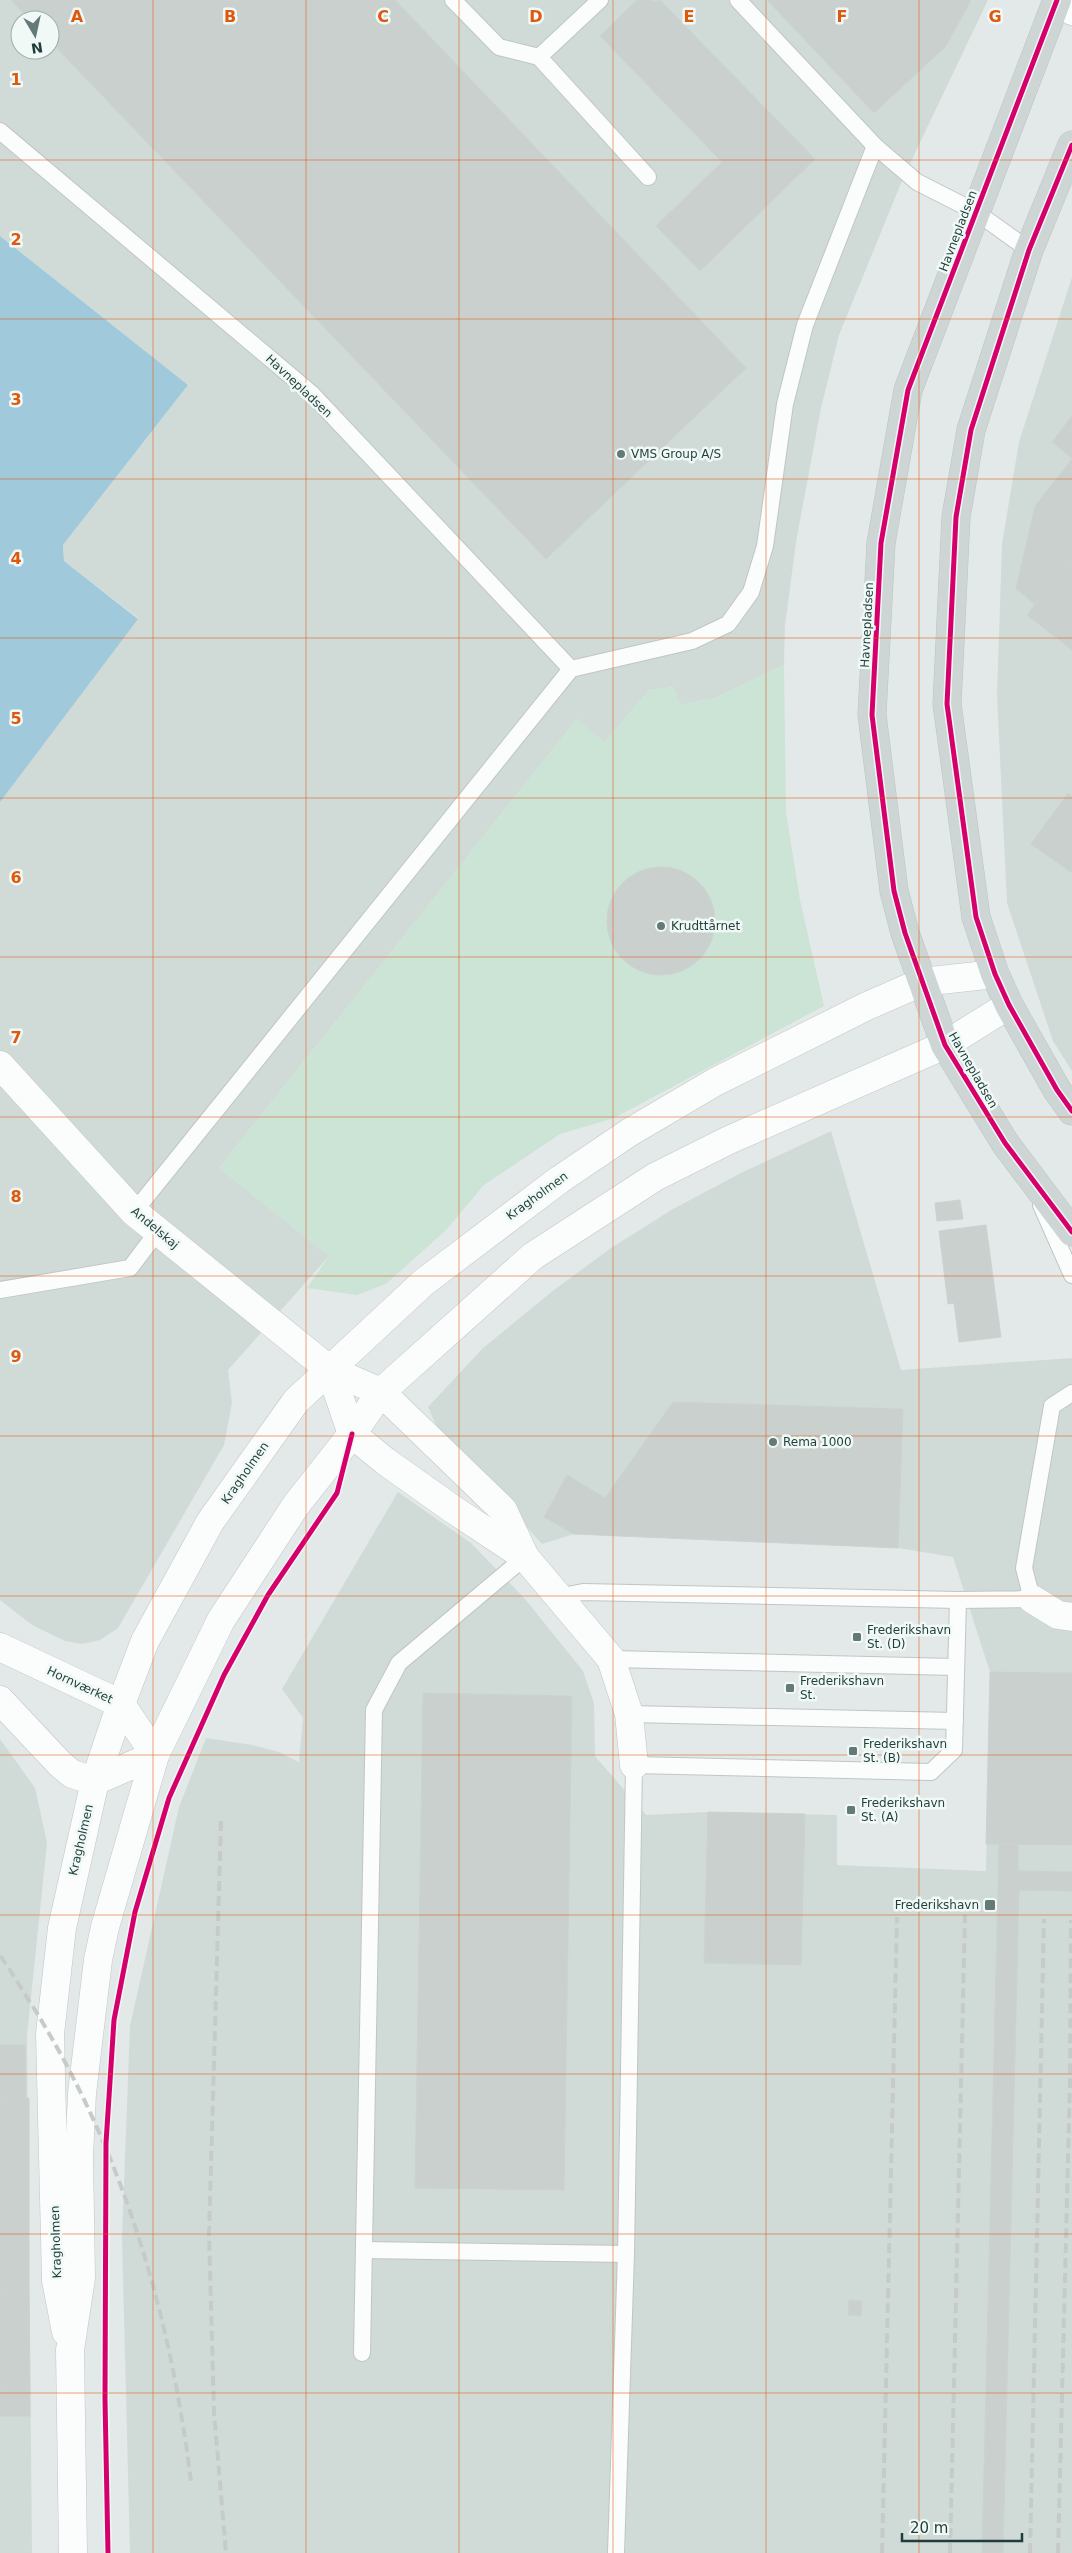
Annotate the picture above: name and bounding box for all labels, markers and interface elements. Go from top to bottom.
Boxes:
text: A [71,7,84,26]
text: B [224,7,236,26]
text: C [377,7,389,26]
text: D [529,7,543,26]
text: E [684,7,694,26]
text: F [837,7,847,26]
text: G [988,7,1002,26]
north arrow [10,10,60,60]
text: N [30,39,44,57]
text: 1 [10,70,22,89]
street label: Havnepladsen [936,189,980,273]
text: 2 [10,230,22,249]
street label: Havnepladsen [263,352,335,420]
text: 3 [10,390,22,409]
place label: VMS Group A/S [631,447,721,461]
marker: VMS Group A/S [615,448,627,460]
text: 4 [10,549,22,568]
street label: Havnepladsen [858,582,876,668]
text: 5 [10,709,22,728]
text: 6 [10,868,22,887]
place label: Krudttårnet [671,919,741,933]
marker: Krudttårnet [655,920,667,932]
text: 7 [10,1028,22,1047]
street label: Havnepladsen [946,1029,1000,1111]
street label: Kragholmen [503,1169,571,1223]
text: 8 [10,1187,22,1206]
street label: Andelskaj [128,1204,182,1252]
text: 9 [10,1347,22,1366]
place label: Rema 1000 [783,1435,852,1449]
marker: Rema 1000 [767,1436,779,1448]
street label: Kragholmen [218,1439,272,1507]
place label: Frederikshavn St. (D) [867,1623,951,1651]
marker: Frederikshavn St. (D) [851,1631,863,1643]
street label: Hornværket [45,1664,115,1706]
place label: Frederikshavn St. [800,1674,884,1702]
marker: Frederikshavn St. [784,1682,796,1694]
place label: Frederikshavn St. (B) [863,1737,947,1765]
marker: Frederikshavn St. (B) [847,1745,859,1757]
place label: Frederikshavn St. (A) [861,1796,945,1824]
street label: Kragholmen [66,1803,96,1877]
marker: Frederikshavn St. (A) [845,1804,857,1816]
place label: Frederikshavn [895,1898,979,1912]
marker: Frederikshavn [983,1898,997,1912]
street label: Kragholmen [48,2205,64,2279]
scale bar [902,2510,1022,2542]
text: 20 m [910,2519,948,2537]

